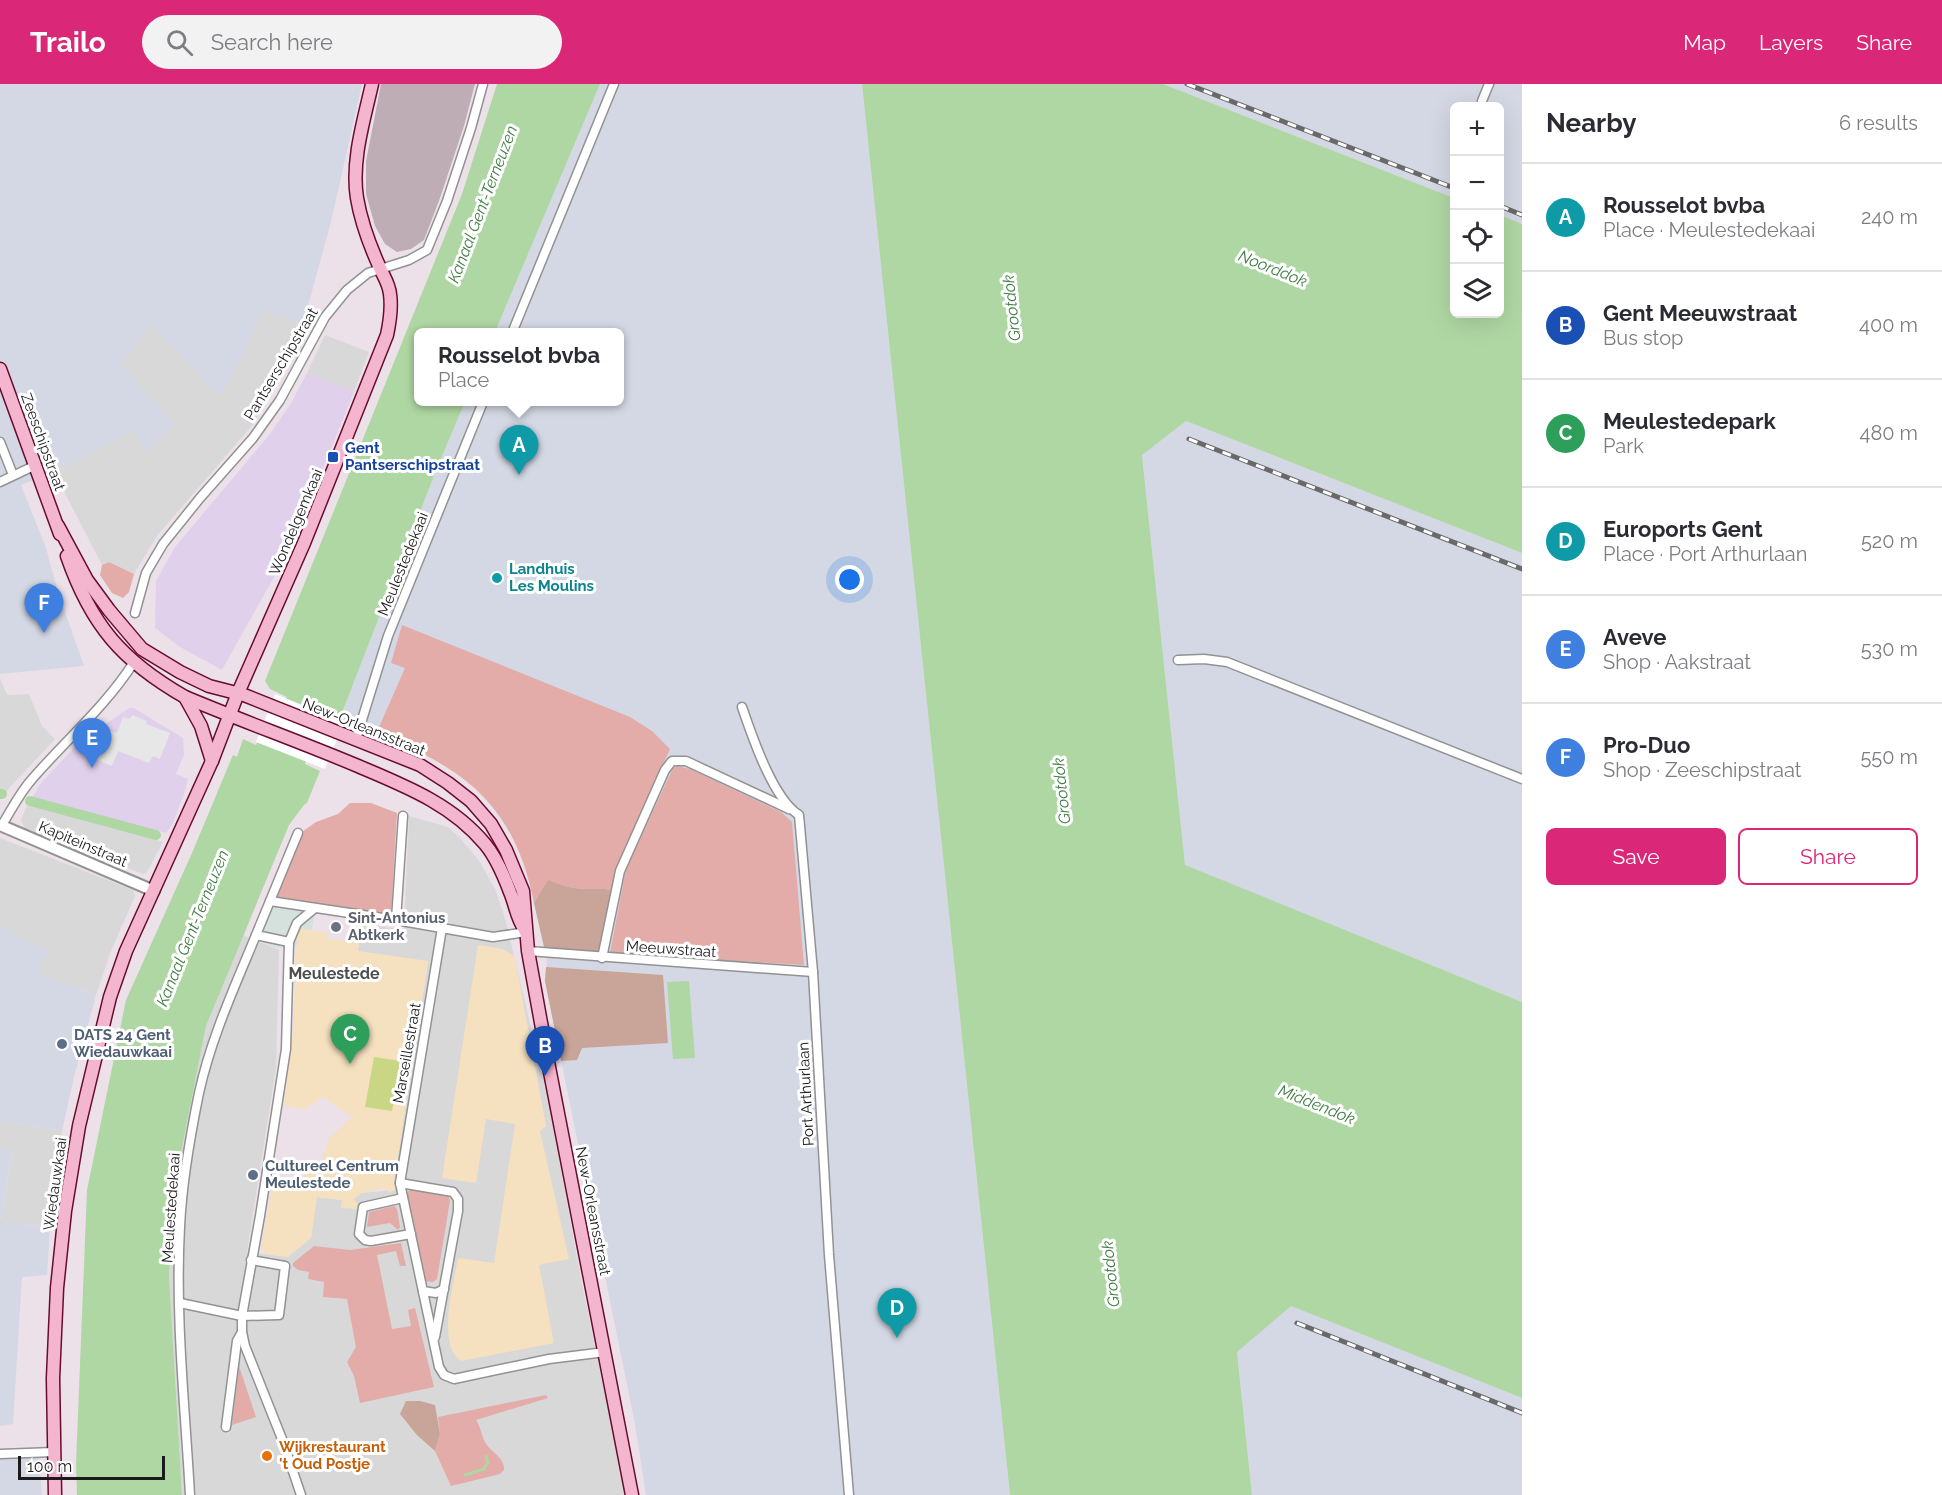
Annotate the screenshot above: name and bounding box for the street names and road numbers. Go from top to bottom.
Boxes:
street label: Pantserschipstraat [240,305,322,423]
street label: Zeeschipstraat [17,391,69,493]
street label: Wondelgemkaai [265,466,327,578]
street label: Meulestedekaai [374,510,432,618]
street label: New-Orleansstraat [300,694,428,760]
street label: Kapiteinstraat [36,817,130,871]
street label: Meeuwstraat [625,937,717,961]
street label: Marseillestraat [389,1001,425,1105]
street label: Port Arthurlaan [794,1041,818,1147]
street label: Wiedauwkaai [40,1136,70,1232]
street label: New-Orleansstraat [572,1145,614,1277]
street label: Meulestedekaai [158,1152,184,1264]

